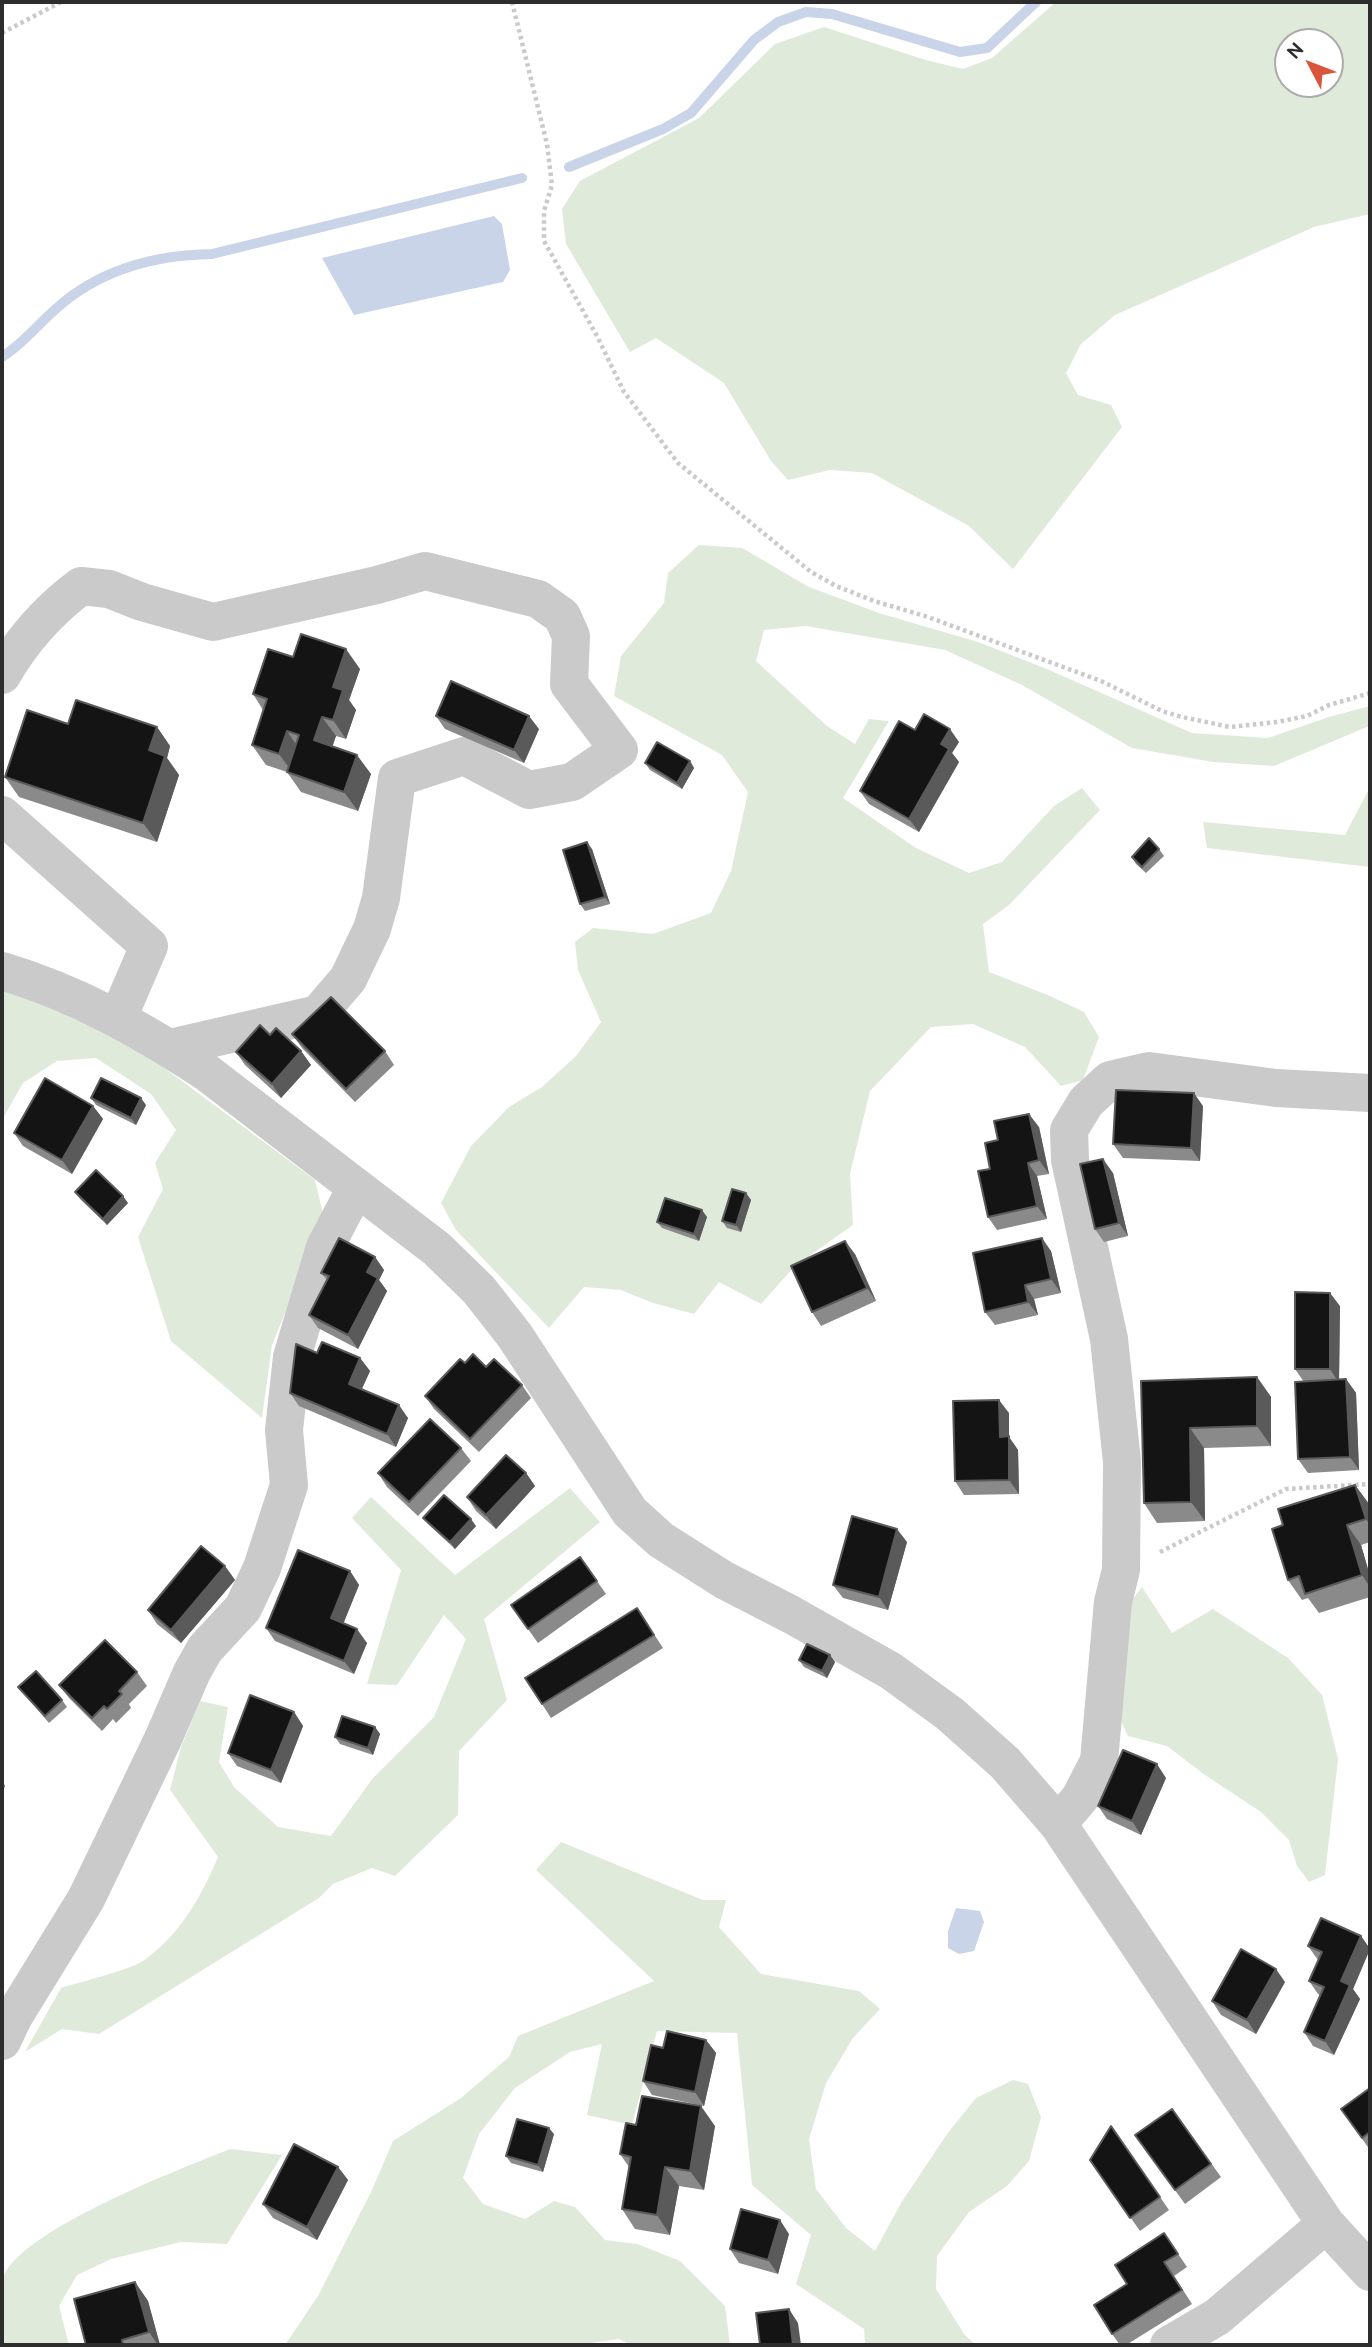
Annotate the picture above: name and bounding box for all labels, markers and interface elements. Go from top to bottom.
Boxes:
north arrow [1274,28,1344,98]
text: N [1282,38,1308,63]

